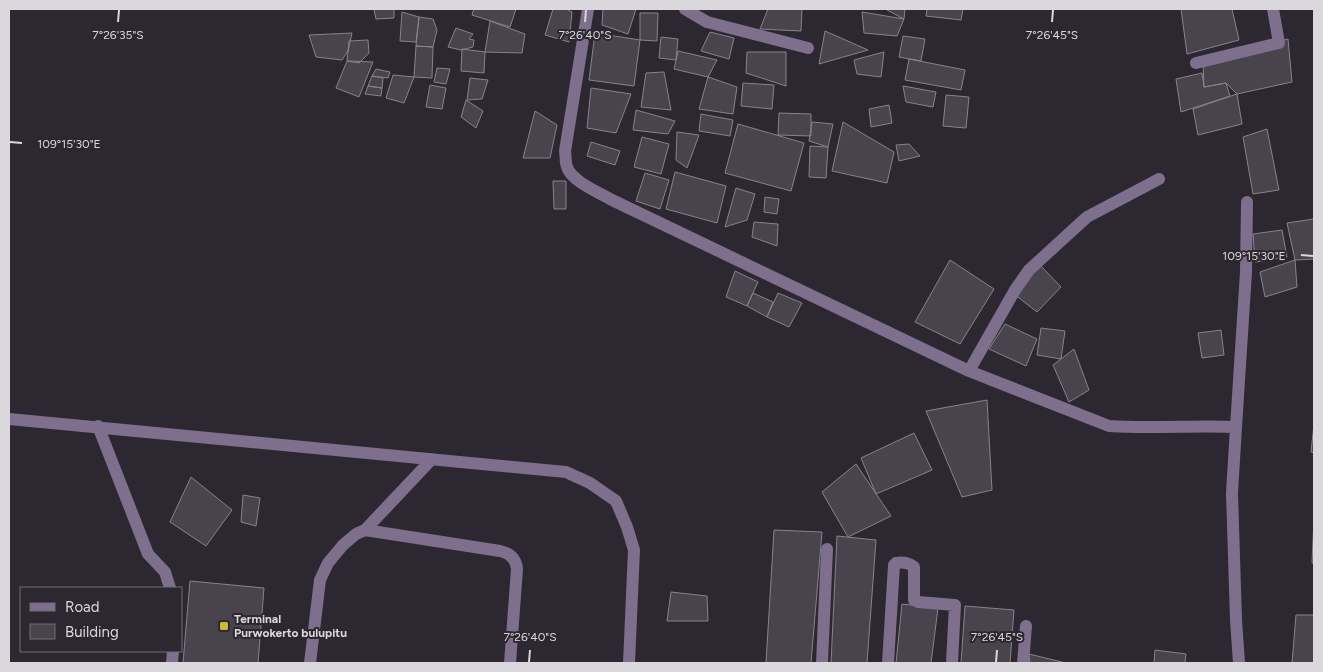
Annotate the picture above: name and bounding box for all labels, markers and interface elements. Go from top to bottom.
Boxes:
text: 7°26'35"S [92,28,144,42]
text: 7°26'40"S [558,28,612,42]
text: 7°26'45"S [1026,28,1078,42]
text: 109°15'30"E [37,137,101,151]
text: 109°15'30"E [1222,249,1286,263]
legend [20,587,182,652]
text: Road [65,598,100,616]
place label: Terminal Purwokerto bulupitu [234,612,347,640]
marker: Terminal Purwokerto bulupitu [218,620,230,632]
text: Building [65,623,119,641]
text: 7°26'40"S [503,630,557,644]
text: 7°26'45"S [971,630,1023,644]

